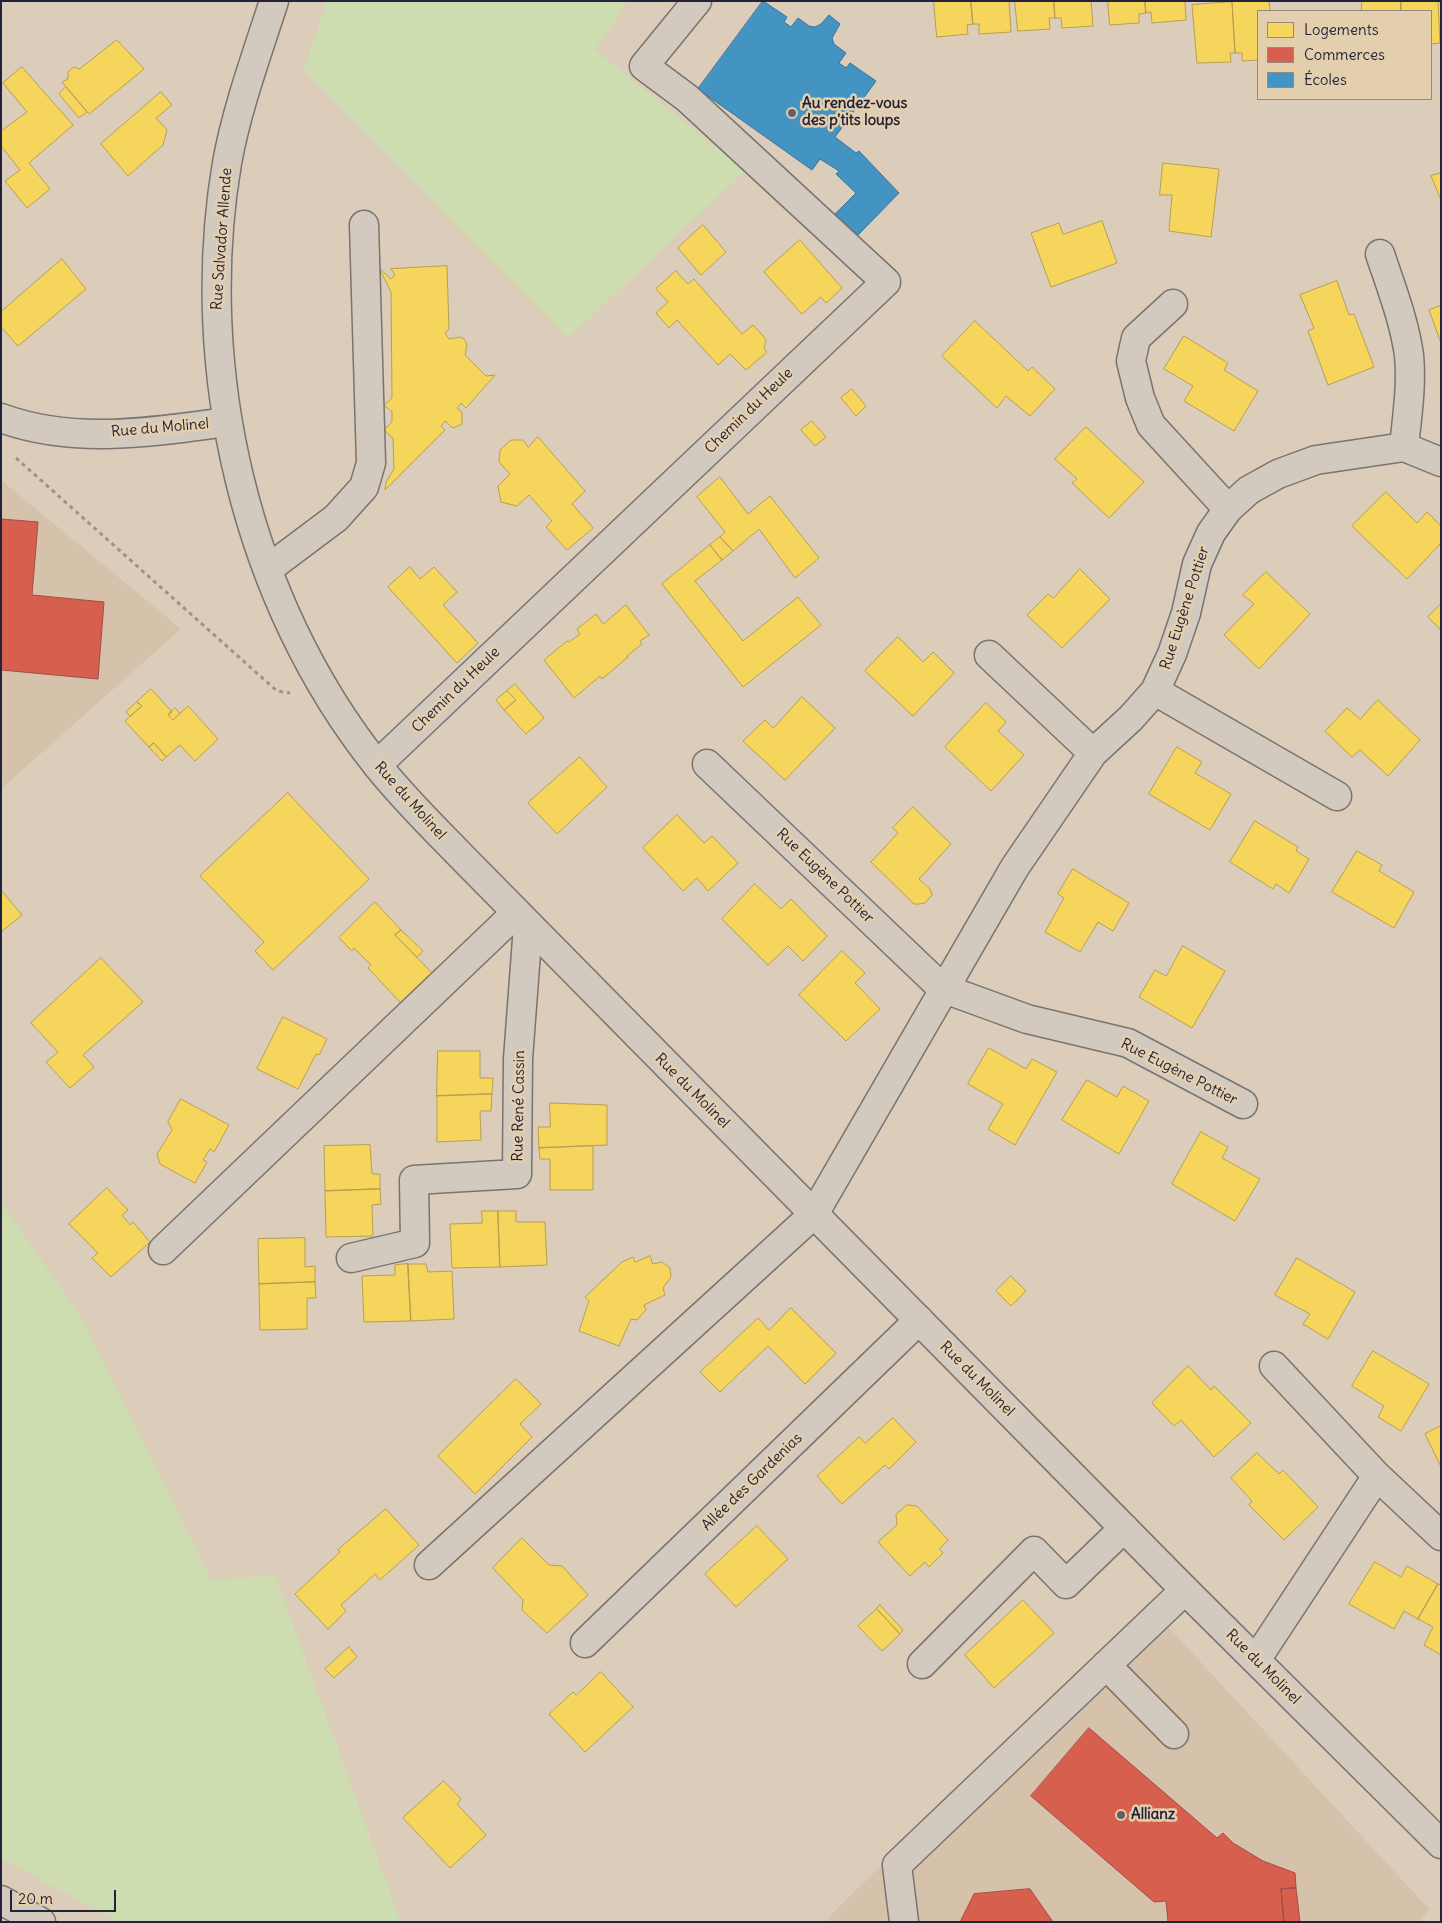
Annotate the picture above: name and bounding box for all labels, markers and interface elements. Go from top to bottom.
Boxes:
legend [1257,10,1432,100]
text: Logements [1304,20,1379,39]
text: Commerces [1304,45,1385,64]
text: Écoles [1304,70,1347,89]
place label: Au rendez-vous des p'tits loups [802,95,907,130]
marker: Au rendez-vous des p'tits loups [786,107,798,119]
street label: Rue Salvador Allende [208,167,236,311]
street label: Chemin du Heule [701,364,797,458]
street label: Rue du Molinel [110,415,210,441]
street label: Rue Eugène Pottier [1157,544,1213,672]
street label: Chemin du Heule [408,643,504,737]
street label: Rue du Molinel [370,758,450,844]
street label: Rue Eugène Pottier [773,825,877,927]
street label: Rue Eugène Pottier [1118,1035,1240,1109]
street label: Rue René Cassin [509,1050,529,1162]
street label: Rue du Molinel [651,1050,733,1132]
street label: Rue du Molinel [936,1338,1018,1420]
street label: Allée des Gardenias [698,1429,806,1535]
street label: Rue du Molinel [1222,1626,1304,1708]
place label: Allianz [1131,1806,1175,1824]
marker: Allianz [1115,1809,1127,1821]
scale bar [12,1880,119,1912]
text: 20 m [18,1889,53,1908]

